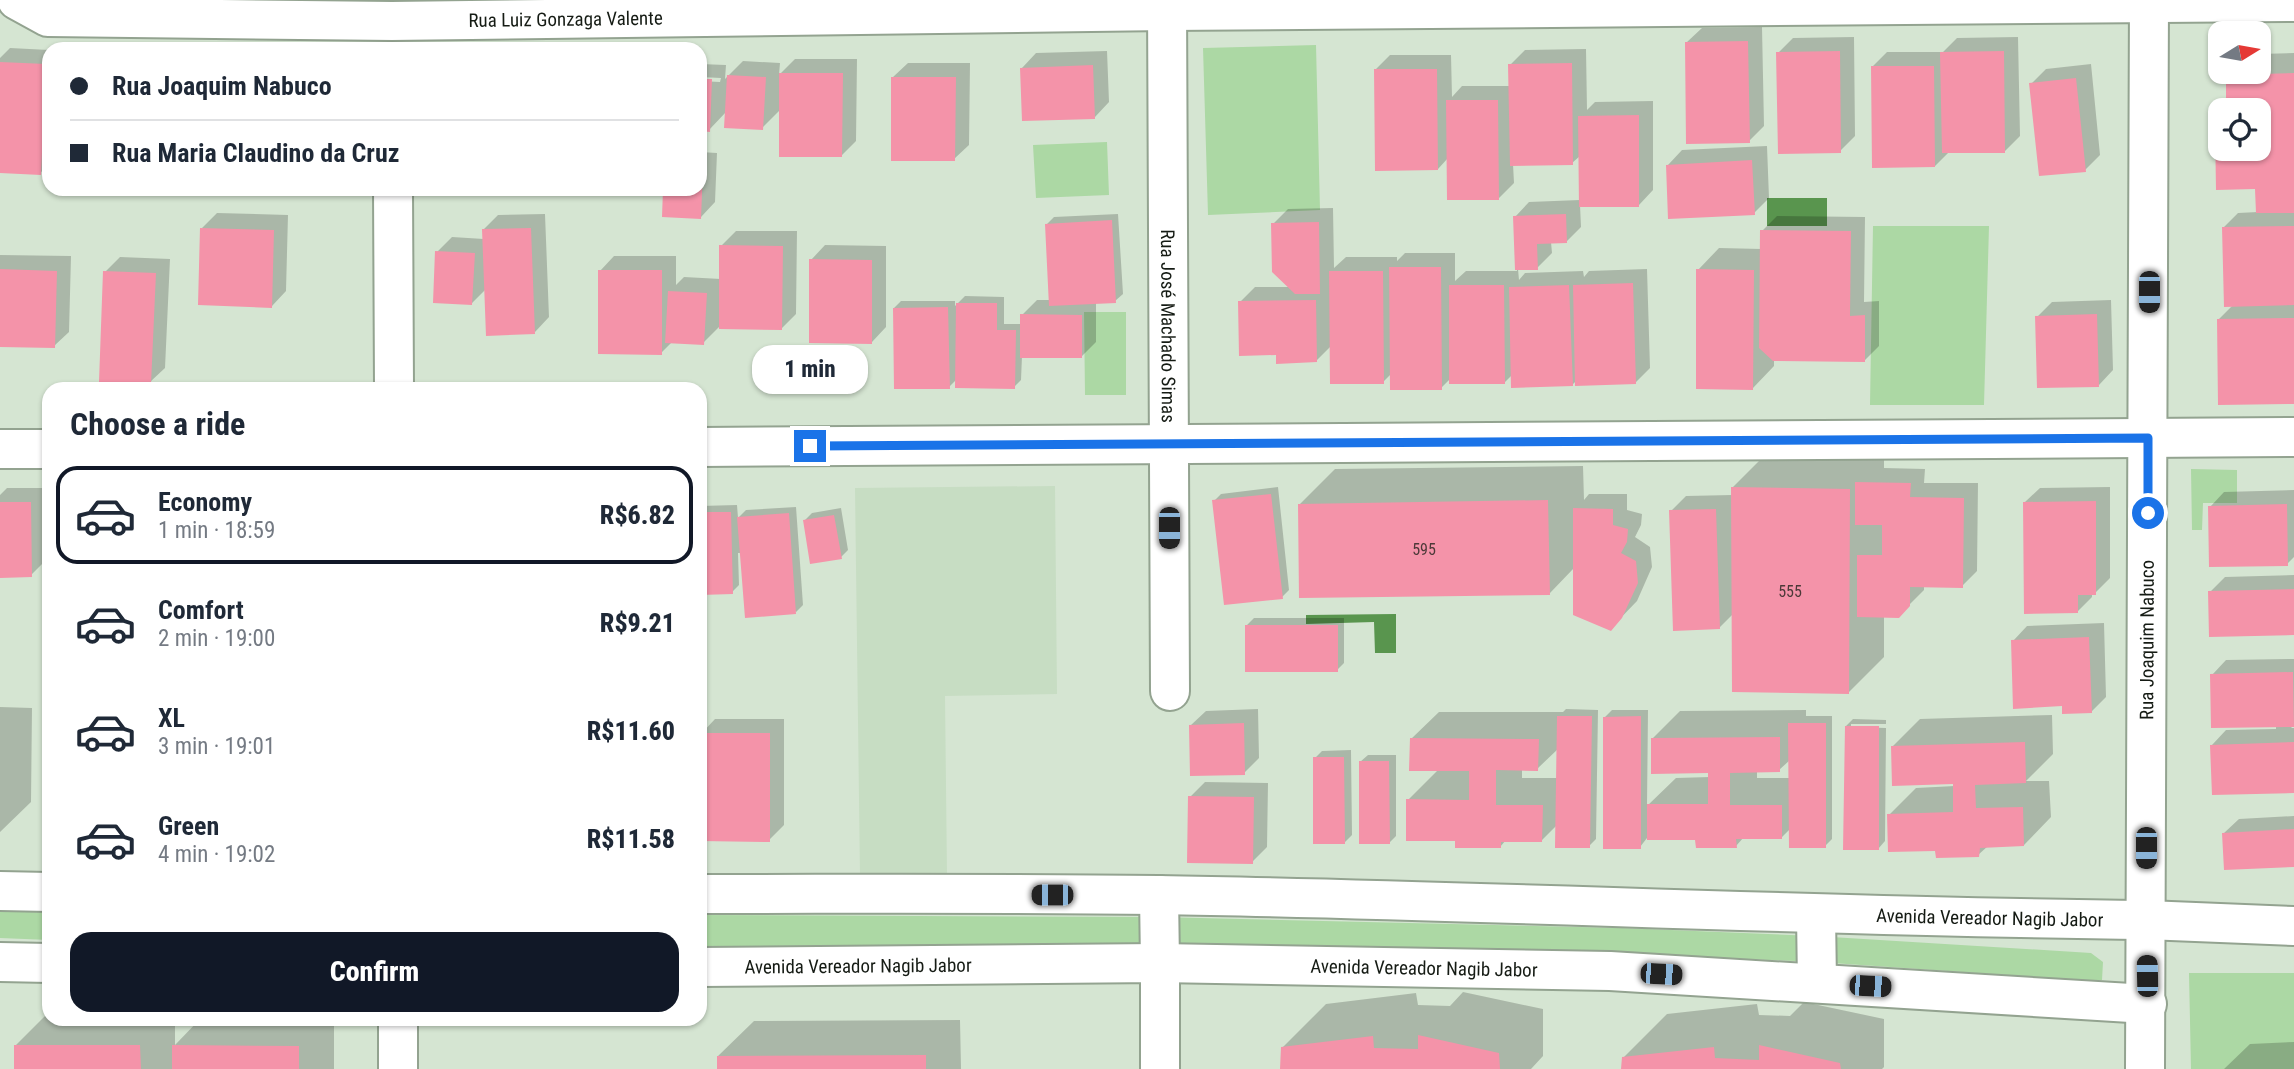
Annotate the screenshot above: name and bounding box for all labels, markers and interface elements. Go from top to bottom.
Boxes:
street label: Rua Luiz Gonzaga Valente [468,6,663,32]
north arrow [2208,21,2272,84]
map controls [2208,21,2271,161]
text: Rua Joaquim Nabuco [112,71,332,101]
button: locate [2208,98,2271,161]
text: Rua Maria Claudino da Cruz [112,138,399,168]
street label: Rua José Machado Simas [1156,229,1180,423]
car [2139,271,2160,313]
callout: 1 min [752,344,868,394]
text: 1 min [784,356,836,383]
text: Choose a ride [70,405,245,443]
route end [794,430,826,462]
icon: car [74,484,137,547]
text: Economy [158,487,252,517]
route start [2132,497,2164,529]
text: R$6.82 [600,500,675,530]
car [1159,507,1180,549]
text: 1 min · 18:59 [158,517,275,544]
house number: 595 [1412,540,1436,559]
street label: Rua Joaquim Nabuco [2135,560,2158,720]
house number: 555 [1778,582,1802,601]
icon: car [74,592,137,655]
text: Comfort [158,595,244,625]
text: R$9.21 [600,608,675,638]
text: 2 min · 19:00 [158,625,275,652]
icon: car [74,700,137,763]
text: XL [158,703,185,733]
text: R$11.60 [587,716,675,746]
text: 3 min · 19:01 [158,733,275,760]
icon: car [74,808,137,871]
text: Green [158,811,219,841]
text: R$11.58 [587,824,675,854]
car [2136,827,2157,869]
text: 4 min · 19:02 [158,841,275,868]
car [1032,885,1074,906]
street label: Avenida Vereador Nagib Jabor [1876,903,2104,931]
button: Confirm [70,932,679,1012]
street label: Avenida Vereador Nagib Jabor [744,953,972,978]
street label: Avenida Vereador Nagib Jabor [1310,954,1538,981]
car [2137,955,2158,997]
car [1640,962,1683,986]
car [1849,974,1892,998]

